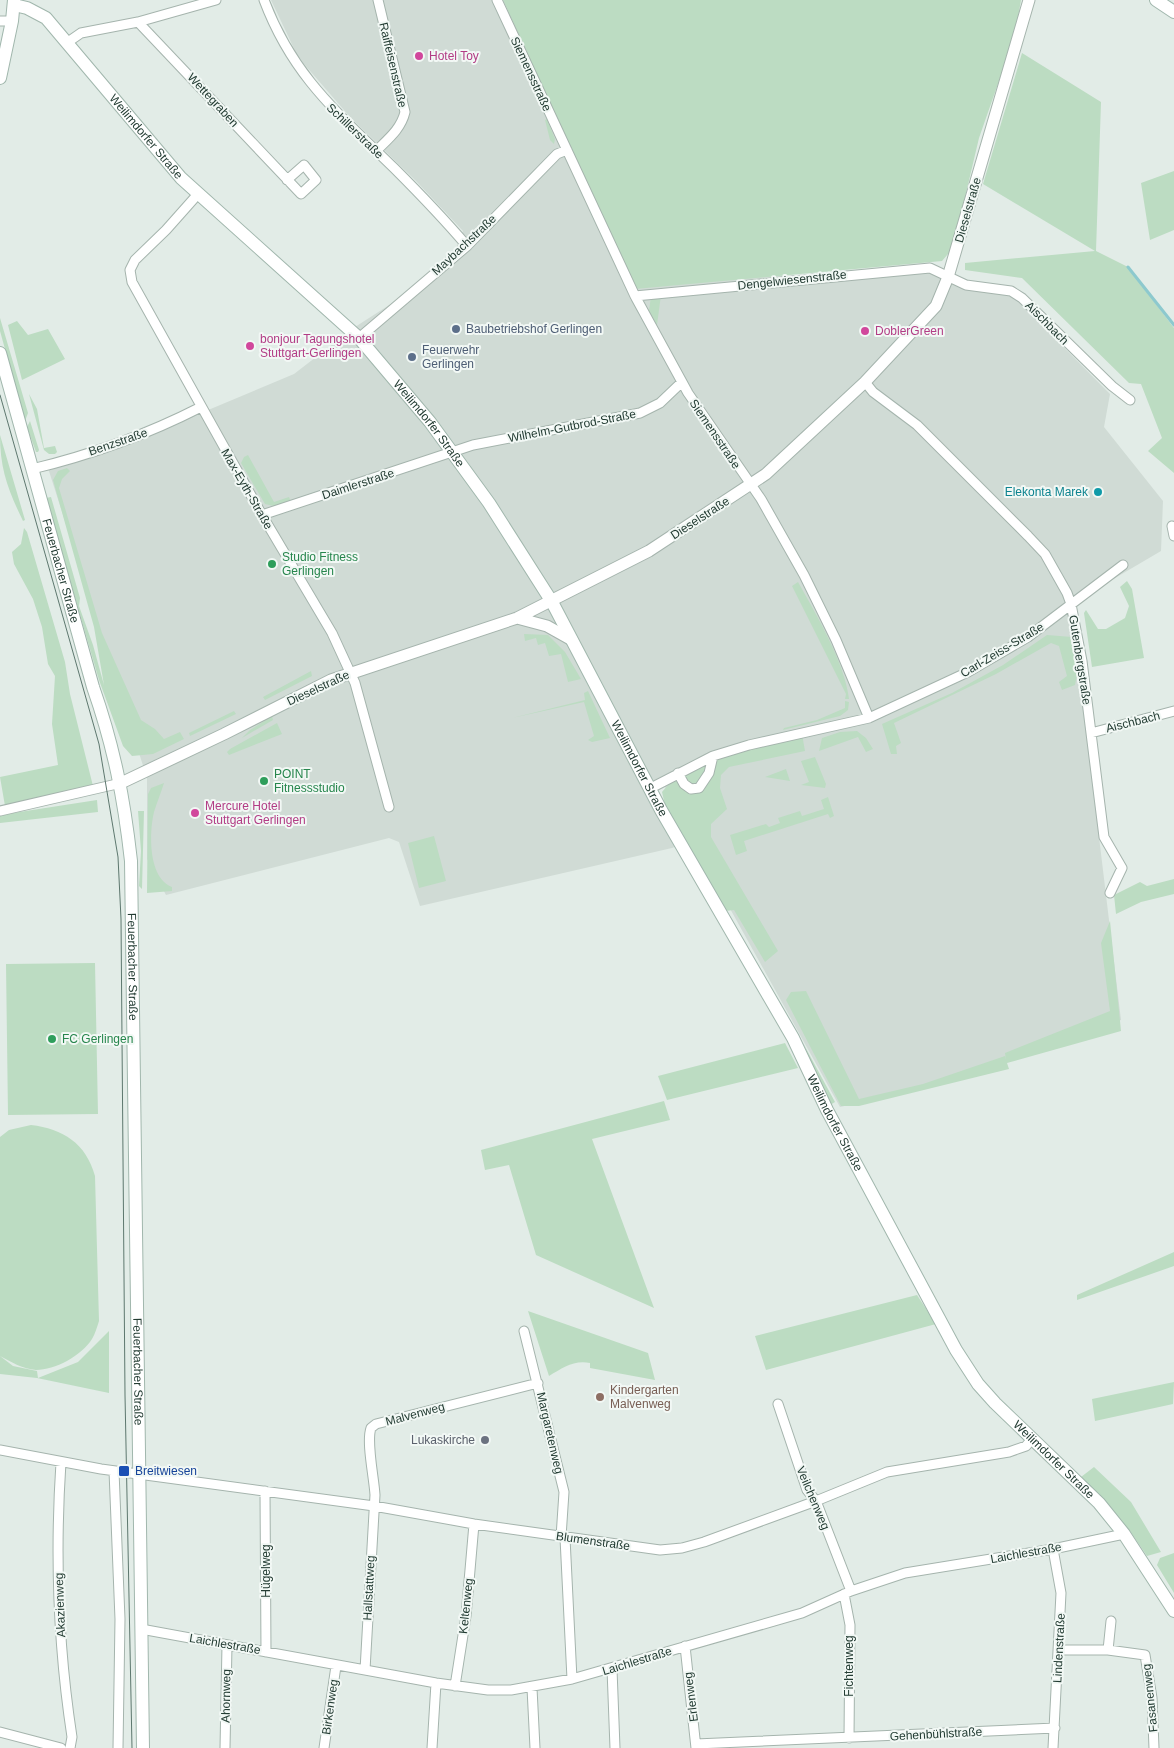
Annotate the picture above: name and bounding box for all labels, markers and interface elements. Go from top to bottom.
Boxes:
street label: Raiffeisenstraße [376,21,410,109]
street label: Siemensstraße [508,34,555,114]
place label: Hotel Toy [429,49,479,63]
marker: Hotel Toy [413,50,425,62]
street label: Wettegraben [185,70,241,130]
street label: Weilimdorfer Straße [106,91,186,182]
street label: Schillerstraße [324,100,386,162]
street label: Dieselstraße [952,175,984,244]
street label: Maybachstraße [429,211,499,278]
street label: Dengelwiesenstraße [737,267,847,293]
street label: Aischbach [1022,298,1072,348]
place label: Baubetriebshof Gerlingen [466,322,602,336]
marker: Baubetriebshof Gerlingen [450,323,462,335]
place label: DoblerGreen [875,324,944,338]
marker: DoblerGreen [859,325,871,337]
place label: bonjour Tagungshotel Stuttgart-Gerlingen [260,332,375,360]
marker: bonjour Tagungshotel Stuttgart-Gerlingen [244,340,256,352]
place label: Feuerwehr Gerlingen [422,343,479,371]
marker: Feuerwehr Gerlingen [406,351,418,363]
street label: Weilimdorfer Straße [391,377,468,470]
street label: Siemensstraße [687,397,744,472]
street label: Wilhelm-Gutbrod-Straße [507,407,637,445]
street label: Benzstraße [87,425,150,459]
street label: Max-Eyth-Straße [218,446,276,532]
street label: Daimlerstraße [320,466,396,502]
place label: Elekonta Marek [1005,485,1089,499]
marker: Elekonta Marek [1092,486,1104,498]
street label: Dieselstraße [668,494,732,542]
street label: Feuerbacher Straße [39,517,82,625]
place label: Studio Fitness Gerlingen [282,550,358,578]
marker: Studio Fitness Gerlingen [266,558,278,570]
street label: Gutenbergstraße [1066,614,1094,706]
street label: Carl-Zeiss-Straße [958,619,1046,680]
street label: Dieselstraße [285,667,352,709]
street label: Aischbach [1104,709,1162,735]
street label: Weilimdorfer Straße [608,718,670,819]
place label: POINT Fitnessstudio [274,767,345,795]
marker: POINT Fitnessstudio [258,775,270,787]
place label: Mercure Hotel Stuttgart Gerlingen [205,799,306,827]
marker: Mercure Hotel Stuttgart Gerlingen [189,807,201,819]
street label: Feuerbacher Straße [125,913,140,1021]
place label: FC Gerlingen [62,1032,133,1046]
marker: FC Gerlingen [46,1033,58,1045]
street label: Weilimdorfer Straße [804,1072,866,1174]
street label: Feuerbacher Straße [130,1318,146,1426]
place label: Kindergarten Malvenweg [610,1383,679,1411]
street label: Margaretenweg [534,1391,566,1475]
marker: Kindergarten Malvenweg [594,1391,606,1403]
street label: Malvenweg [384,1399,446,1429]
street label: Weilimdorfer Straße [1011,1418,1097,1502]
place label: Lukaskirche [411,1433,475,1447]
marker: Lukaskirche [479,1434,491,1446]
marker: Breitwiesen [117,1464,131,1478]
place label: Breitwiesen [135,1464,197,1478]
street label: Veilchenweg [793,1464,833,1532]
street label: Blumenstraße [555,1529,631,1553]
street label: Laichlestraße [989,1540,1063,1566]
street label: Hügelweg [259,1544,273,1598]
street label: Hallstattweg [360,1555,378,1621]
street label: Akazienweg [52,1572,68,1638]
street label: Keltenweg [456,1577,476,1635]
street label: Lindenstraße [1050,1612,1068,1683]
street label: Laichlestraße [188,1631,262,1657]
street label: Fichtenweg [842,1635,856,1697]
street label: Laichlestraße [601,1644,674,1678]
street label: Fasanenweg [1139,1663,1161,1733]
street label: Ahornweg [219,1669,233,1723]
street label: Erlenweg [681,1671,701,1723]
street label: Birkenweg [319,1678,341,1736]
street label: Gehenbühlstraße [889,1725,983,1743]

